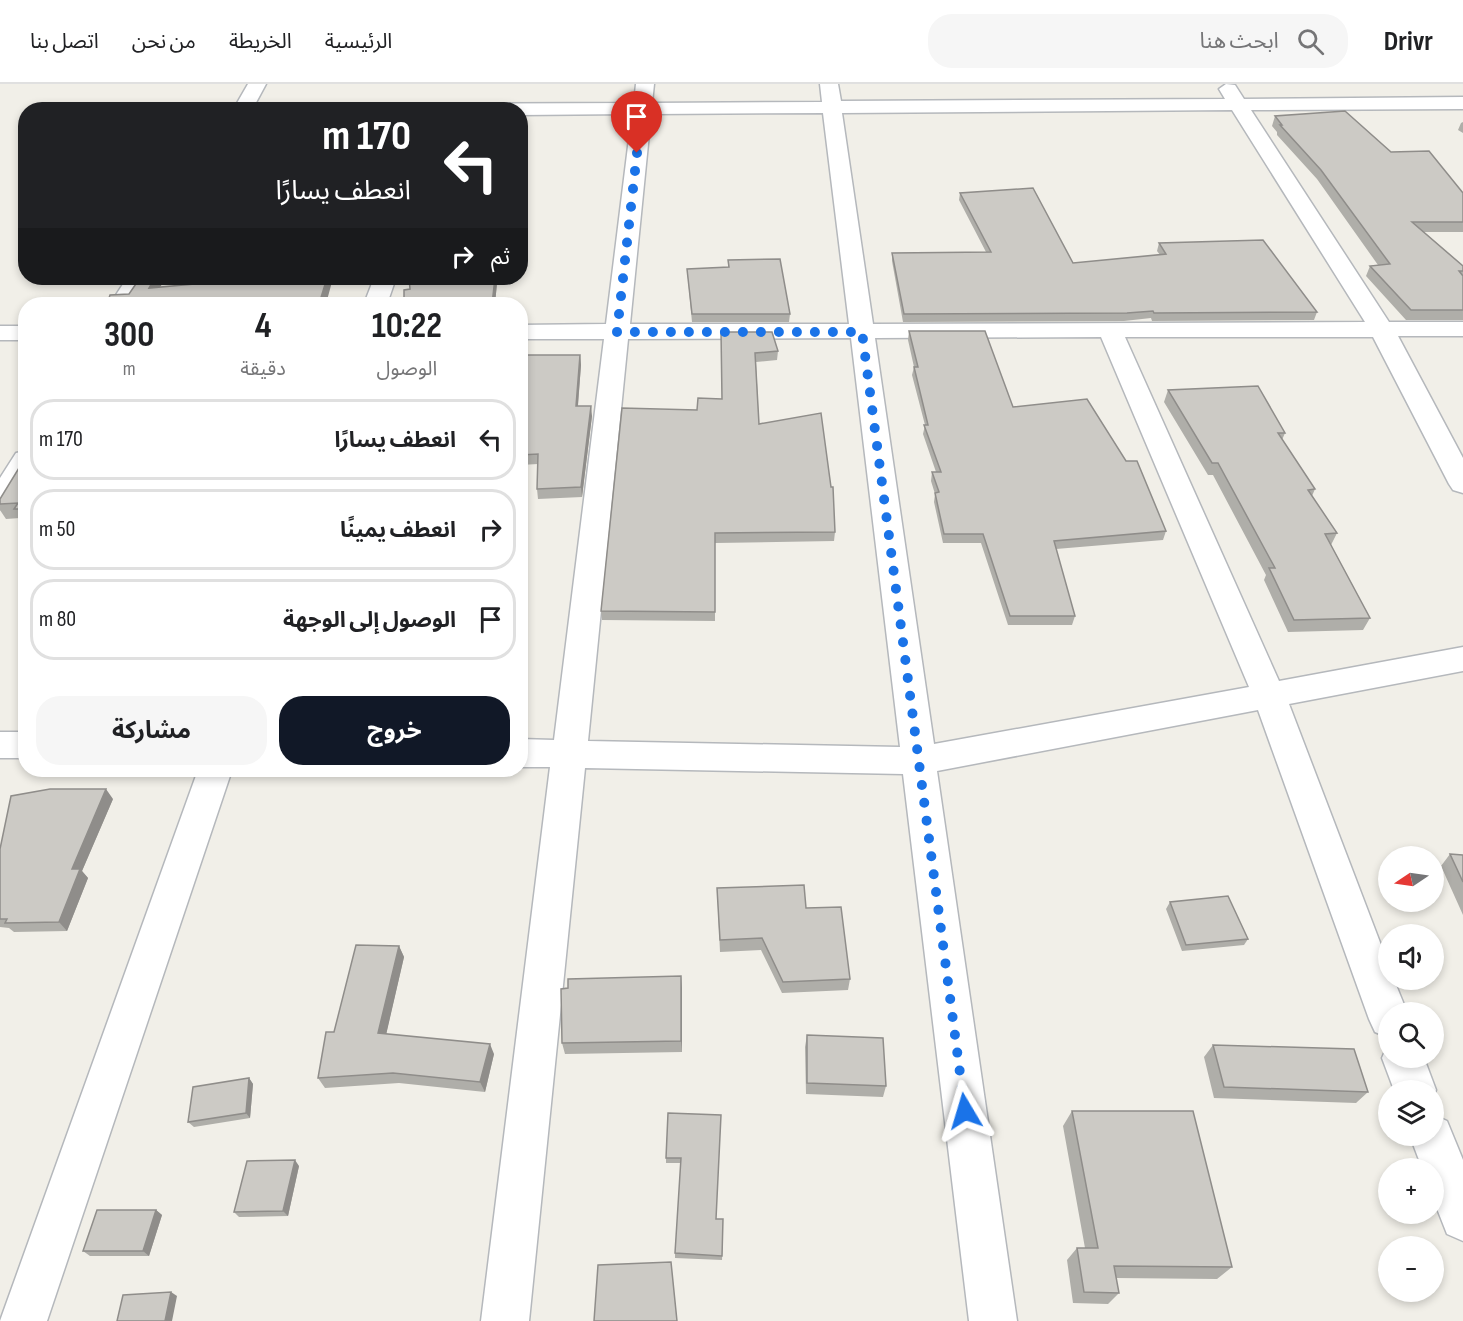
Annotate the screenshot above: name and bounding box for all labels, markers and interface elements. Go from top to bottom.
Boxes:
search box [928,14,1348,68]
icon: search [1294,25,1327,58]
text: Drivr [1384,25,1433,58]
text: ابحث هنا [1200,28,1279,55]
text: اتصل بنا [30,29,99,54]
text: من نحن [132,29,196,54]
text: الخريطة [229,29,292,54]
text: الرئيسية [325,29,392,54]
pin [611,91,662,153]
icon: arrive [620,100,653,133]
text: 170 m [322,111,411,162]
icon: left [432,126,510,204]
text: انعطف يسارًا [276,175,411,207]
icon: right [446,240,479,273]
text: ثم [491,244,510,271]
text: 4 [255,305,271,348]
text: 10:22 [372,305,442,348]
text: 300 [104,314,154,357]
text: m [123,357,136,381]
text: دقيقة [240,357,286,381]
text: الوصول [376,357,437,381]
icon: left [474,423,507,456]
text: 170 m [39,426,83,453]
text: انعطف يسارًا [334,427,456,454]
icon: right [474,513,507,546]
text: 50 m [39,516,75,543]
text: انعطف يمينًا [340,517,456,544]
icon: arrive [474,603,507,636]
text: 80 m [39,606,76,633]
text: الوصول إلى الوجهة [283,607,456,634]
button: مشاركة [36,696,267,765]
button: خروج [279,696,510,765]
north arrow [1378,846,1444,912]
map controls [1378,846,1444,1302]
button: sound [1378,924,1444,990]
button: search [1378,1002,1444,1068]
position arrow [933,1079,997,1143]
button: layers [1378,1080,1444,1146]
button: + [1378,1158,1444,1224]
button: − [1378,1236,1444,1302]

